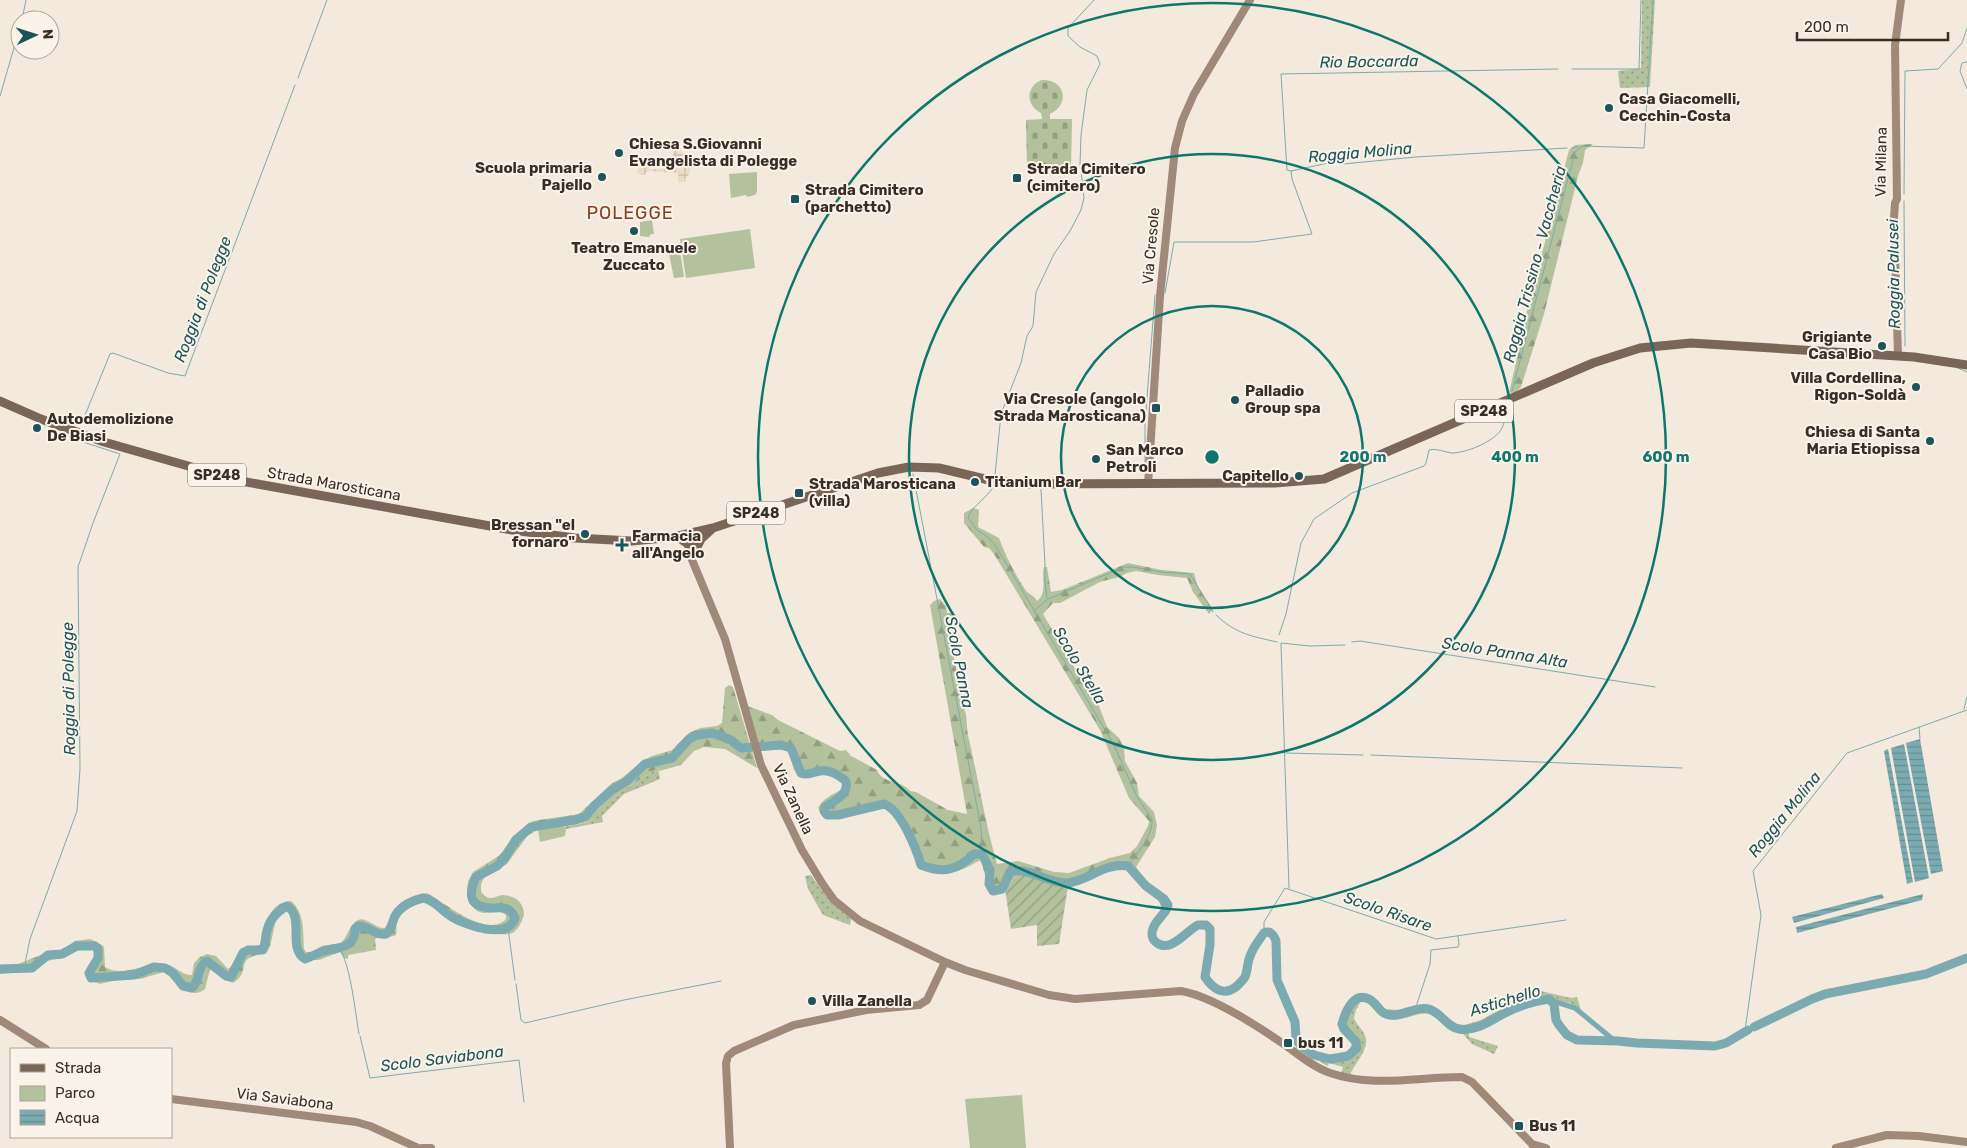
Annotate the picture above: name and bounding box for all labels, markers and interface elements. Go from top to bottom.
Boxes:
north arrow [10,10,60,60]
scale bar [1797,10,1948,42]
text: 200 m [1804,18,1849,36]
text: N [39,29,56,40]
water label: Rio Boccarda [1319,51,1419,72]
place label: Casa Giacomelli, Cecchin-Costa [1619,90,1740,125]
marker: Casa Giacomelli, Cecchin-Costa [1603,102,1615,114]
street label: Via Milana [1871,127,1891,197]
place label: Chiesa S.Giovanni Evangelista di Polegge [629,135,797,170]
water label: Roggia Molina [1307,138,1413,167]
marker: Chiesa S.Giovanni Evangelista di Polegge [613,147,625,159]
place label: Scuola primaria Pajello [475,159,592,194]
place label: Strada Cimitero (cimitero) [1027,160,1146,195]
water label: Roggia Trissino - Vaccheria [1499,163,1570,365]
marker: Scuola primaria Pajello [596,171,608,183]
marker: Strada Cimitero (cimitero) [1011,172,1023,184]
place label: Strada Cimitero (parchetto) [805,181,924,216]
marker: Strada Cimitero (parchetto) [789,193,801,205]
district label: POLEGGE [586,202,674,224]
street label: Via Cresole [1139,207,1163,285]
water label: Roggia Palusei [1883,218,1904,329]
marker: Teatro Emanuele Zuccato [628,225,640,237]
water label: Roggia di Polegge [170,233,235,365]
place label: Teatro Emanuele Zuccato [571,239,697,274]
place label: Grigiante Casa Bio [1802,328,1872,363]
marker: Grigiante Casa Bio [1876,340,1888,352]
place label: Villa Cordellina, Rigon-Soldà [1791,369,1906,404]
marker: Villa Cordellina, Rigon-Soldà [1910,381,1922,393]
place label: Palladio Group spa [1245,382,1321,417]
place label: Via Cresole (angolo Strada Marosticana) [994,390,1146,425]
marker: Palladio Group spa [1229,394,1241,406]
road number: SP248 [1455,400,1513,422]
marker: Via Cresole (angolo Strada Marosticana) [1150,402,1162,414]
place label: Autodemolizione De Biasi [47,410,174,445]
marker: Autodemolizione De Biasi [31,422,43,434]
place label: Chiesa di Santa Maria Etiopissa [1805,423,1920,458]
marker: Chiesa di Santa Maria Etiopissa [1924,435,1936,447]
place label: San Marco Petroli [1106,441,1184,476]
centre of rings [1203,448,1221,466]
text: 200 m [1339,448,1387,466]
text: 400 m [1491,448,1539,466]
text: 600 m [1642,448,1690,466]
marker: San Marco Petroli [1090,453,1102,465]
street label: Strada Marosticana [266,463,402,505]
road number: SP248 [188,464,246,486]
place label: Capitello [1222,467,1289,485]
marker: Capitello [1293,470,1305,482]
place label: Titanium Bar [985,473,1081,491]
place label: Strada Marosticana (villa) [809,475,956,510]
marker: Titanium Bar [969,476,981,488]
marker: Strada Marosticana (villa) [793,487,805,499]
road number: SP248 [727,502,785,524]
place label: Bressan "el fornaro" [491,516,575,551]
place label: Farmacia all'Angelo [632,527,704,562]
marker: Bressan "el fornaro" [579,528,591,540]
marker: Farmacia all'Angelo [616,539,628,551]
water label: Scolo Panna [941,614,978,710]
water label: Roggia di Polegge [58,622,79,756]
water label: Scolo Stella [1049,623,1110,707]
water label: Scolo Panna Alta [1441,633,1569,672]
street label: Via Zanella [769,761,817,837]
water label: Roggia Molina [1744,768,1825,861]
water label: Scolo Risare [1341,888,1434,935]
water label: Astichello [1466,981,1543,1021]
place label: Villa Zanella [822,992,912,1010]
marker: Villa Zanella [806,995,818,1007]
place label: bus 11 [1298,1034,1343,1052]
marker: bus 11 [1282,1037,1294,1049]
water label: Scolo Saviabona [379,1042,505,1075]
legend [10,1048,172,1138]
text: Strada [55,1059,101,1077]
text: Parco [55,1084,95,1102]
street label: Via Saviabona [235,1084,335,1114]
text: Acqua [55,1109,100,1127]
place label: Bus 11 [1529,1117,1576,1135]
marker: Bus 11 [1513,1120,1525,1132]

